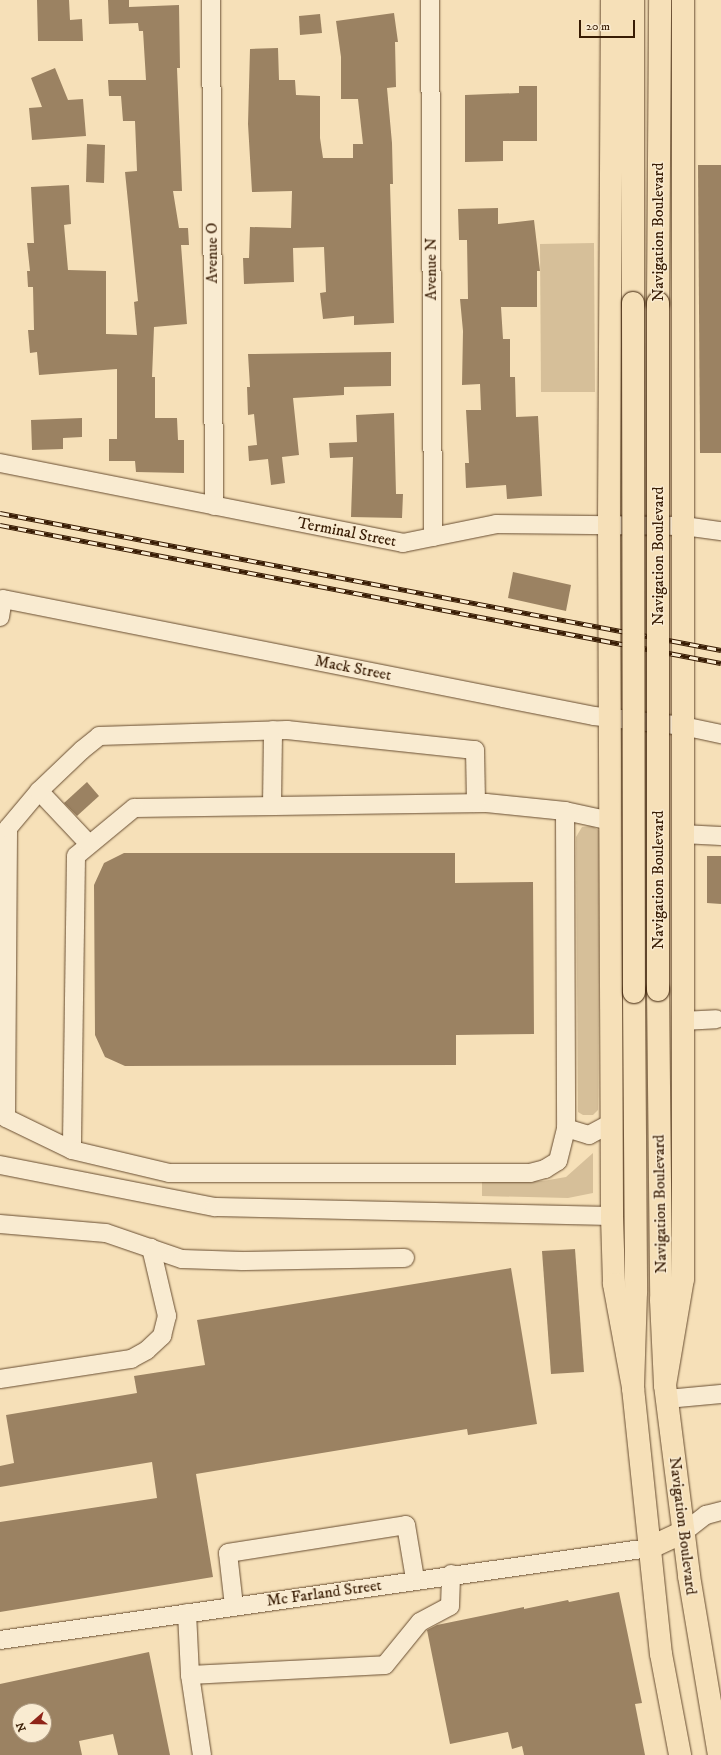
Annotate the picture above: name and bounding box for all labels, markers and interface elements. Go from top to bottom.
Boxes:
scale bar [581,12,637,38]
text: 20 m [586,19,610,34]
street label: Navigation Boulevard [648,163,668,301]
street label: Avenue O [202,223,222,283]
street label: Avenue N [421,238,441,300]
street label: Navigation Boulevard [648,487,668,625]
street label: Terminal Street [296,513,398,551]
street label: Mack Street [313,651,393,685]
street label: Navigation Boulevard [648,811,668,949]
street label: Navigation Boulevard [649,1134,671,1274]
street label: Navigation Boulevard [665,1456,701,1596]
street label: Mc Farland Street [265,1575,383,1611]
north arrow [12,1703,52,1743]
text: N [14,1720,30,1733]

